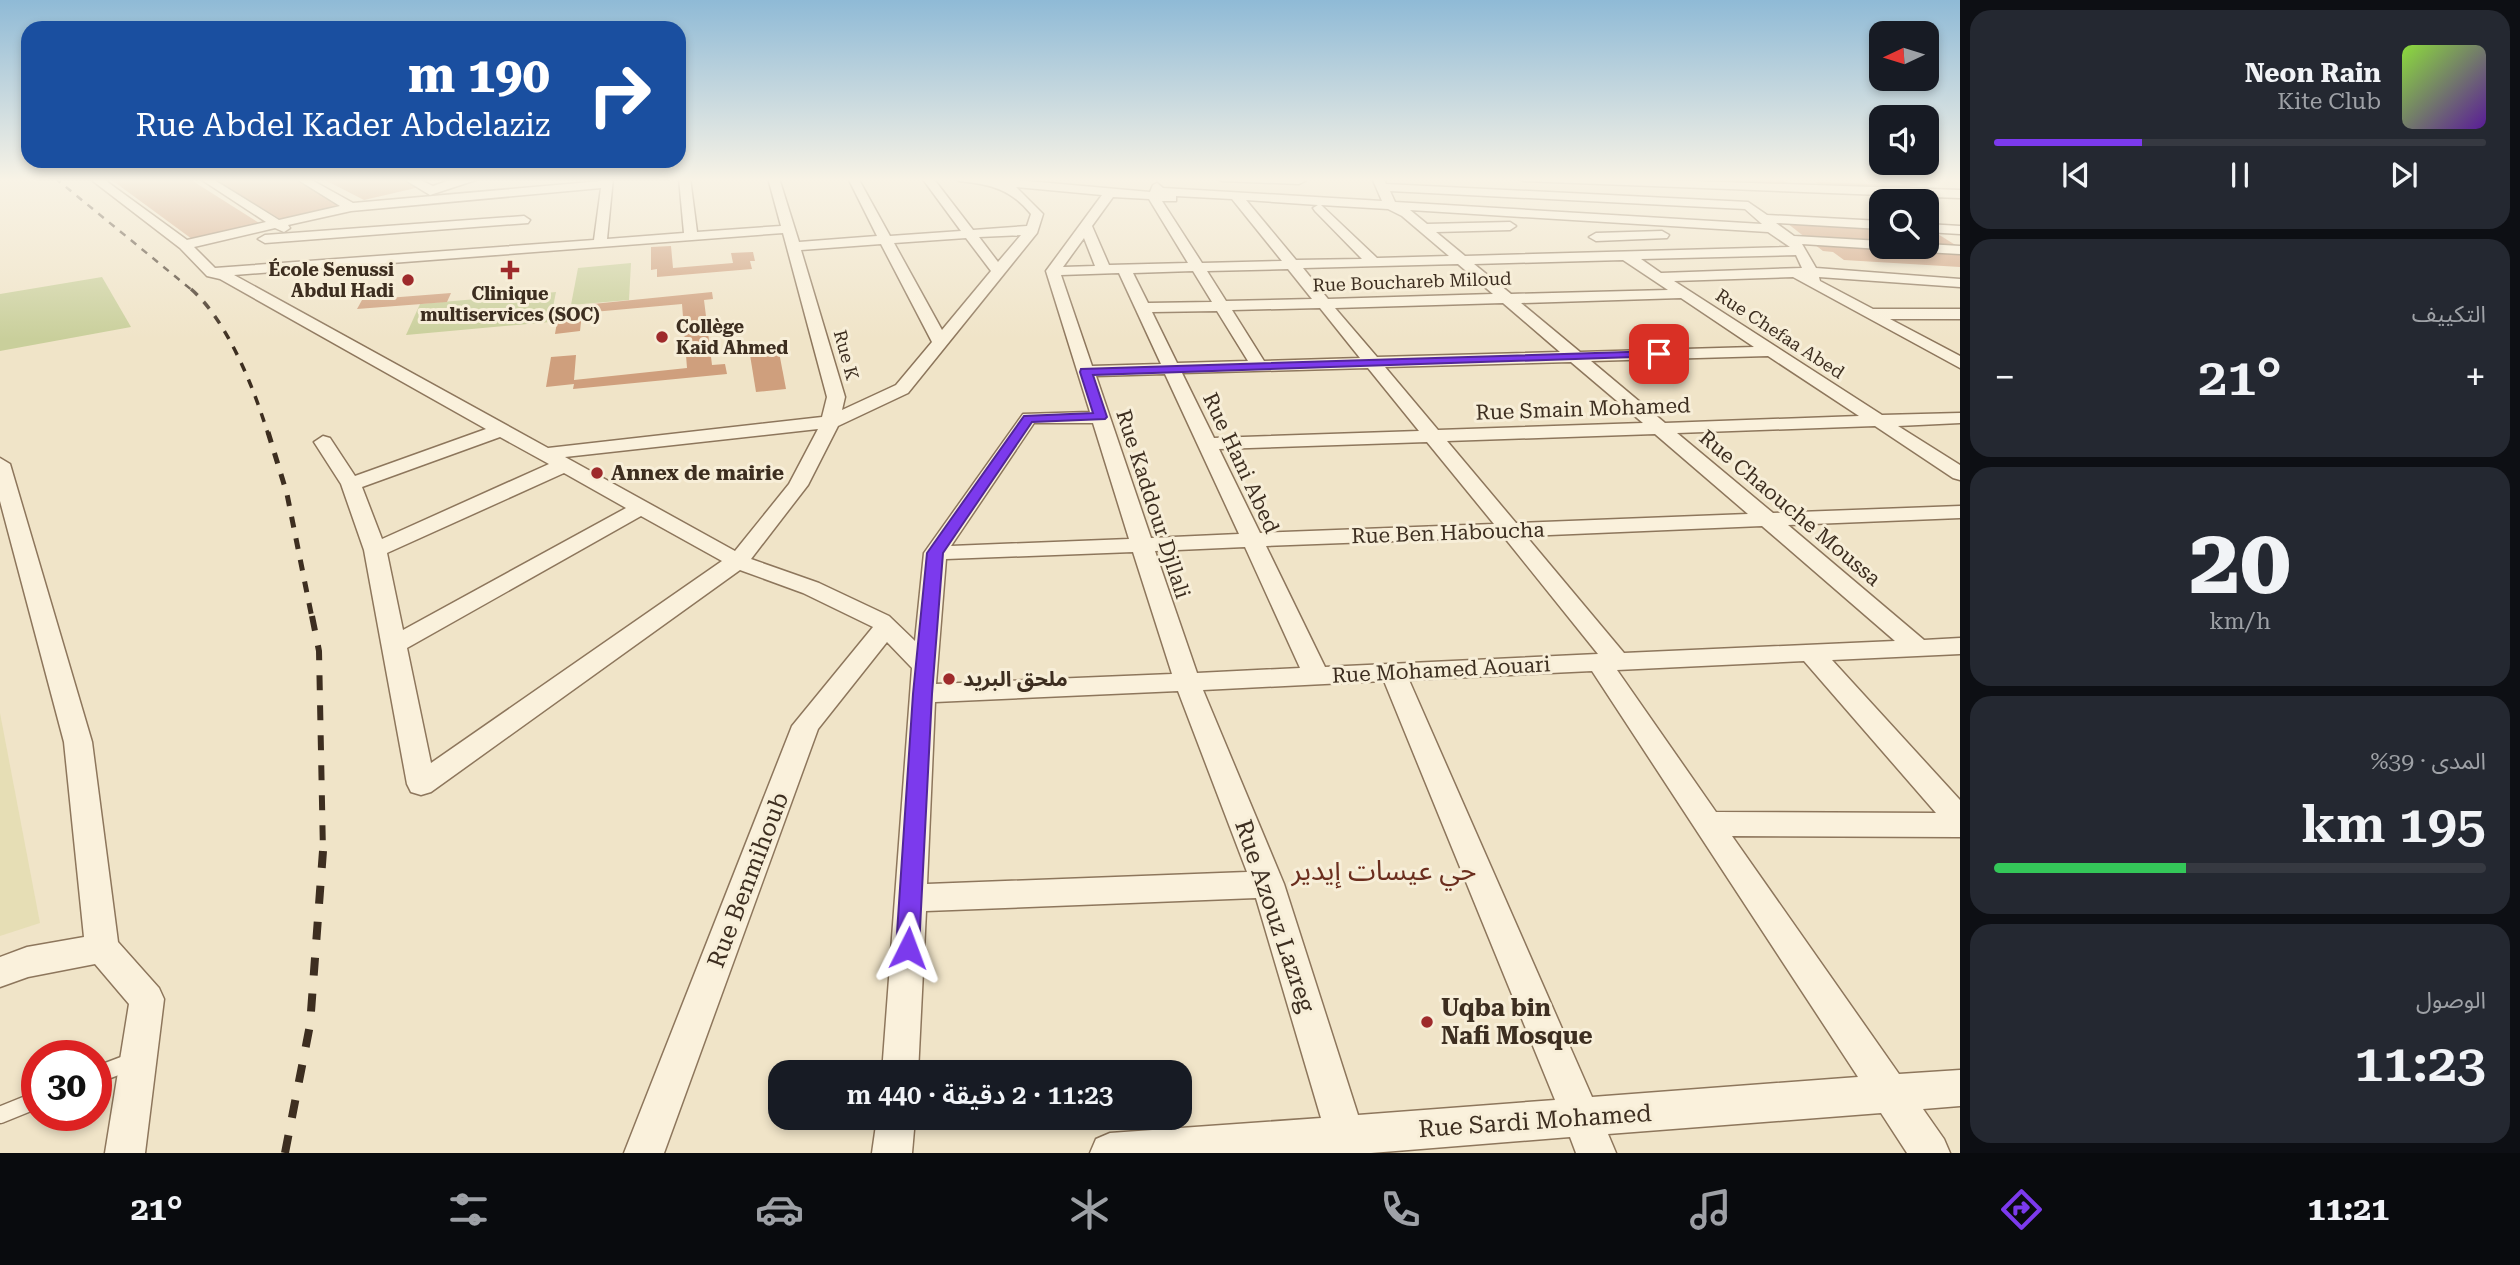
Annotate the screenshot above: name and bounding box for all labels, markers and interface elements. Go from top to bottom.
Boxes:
north arrow [1869,21,1939,91]
map controls [1869,21,1939,259]
text: 190 m [408,47,550,104]
icon: right [574,49,665,140]
text: Neon Rain [2245,58,2381,88]
text: Kite Club [2277,88,2381,115]
button: sound [1869,105,1939,175]
text: Rue Abdel Kader Abdelaziz [136,106,550,144]
icon: previous [2057,156,2095,194]
icon: pause [2221,156,2259,194]
icon: next [2385,156,2423,194]
button: search [1869,189,1939,259]
place label: École Senussi Abdul Hadi [269,258,394,301]
marker: Clinique multiservices (SOC) [500,260,520,280]
street label: Rue Bouchareb Miloud [1312,268,1512,295]
marker: École Senussi Abdul Hadi [400,272,416,288]
place label: Clinique multiservices (SOC) [420,283,600,325]
street label: Rue Chefaa Abed [1712,284,1849,383]
text: التكييف [2412,301,2486,328]
place label: Collège Kaid Ahmed [676,316,788,358]
pin [1629,324,1689,384]
street label: Rue K [830,328,863,382]
marker: Collège Kaid Ahmed [654,329,670,345]
icon: arrive [1640,335,1678,373]
text: 21° [2198,347,2282,408]
text: − [1994,355,2015,399]
text: + [2465,355,2486,399]
street label: Rue Hani Abed [1198,389,1284,537]
street label: Rue Smain Mohamed [1475,393,1691,425]
street label: Rue Kaddour Djllali [1111,407,1195,602]
street label: Rue Chaouche Moussa [1695,425,1886,591]
place label: Annex de mairie [611,461,784,485]
marker: Annex de mairie [589,465,605,481]
text: 20 [2189,509,2291,615]
street label: Rue Ben Haboucha [1351,518,1546,548]
text: km/h [2209,608,2271,635]
street label: Rue Mohamed Aouari [1331,652,1551,688]
place label: ملحق البريد [963,667,1068,692]
marker: ملحق البريد [941,671,957,687]
text: المدى · 39% [2370,748,2486,775]
street label: Rue Benmihoub [702,788,794,972]
text: 195 km [2301,794,2486,855]
street label: Rue Azouz Lazreg [1229,816,1321,1016]
district label: حي عيسات إيدير [1291,854,1476,891]
position arrow [871,911,945,985]
text: الوصول [2416,987,2486,1014]
place label: Uqba bin Nafi Mosque [1441,994,1593,1050]
marker: Uqba bin Nafi Mosque [1419,1014,1435,1030]
text: 11:23 [2354,1033,2486,1094]
speed limit sign: 30 [21,1040,112,1131]
text: 11:23 · 2 دقيقة · 440 m [847,1080,1113,1110]
street label: Rue Sardi Mohamed [1417,1099,1653,1143]
icon: filters [444,1185,493,1234]
icon: car [755,1185,804,1234]
icon: climate [1065,1185,1114,1234]
icon: phone [1376,1185,1425,1234]
icon: music [1686,1185,1735,1234]
icon: directions [1997,1185,2046,1234]
text: 21° [131,1190,183,1228]
text: 11:21 [2308,1190,2389,1228]

